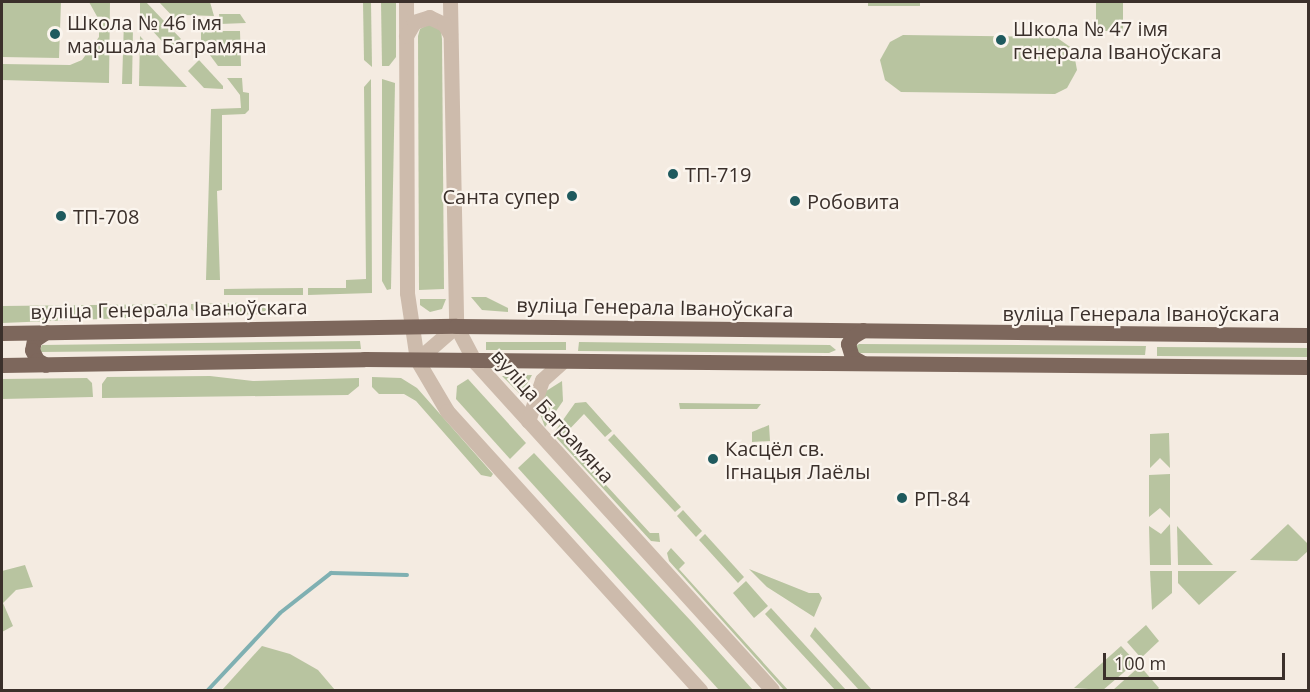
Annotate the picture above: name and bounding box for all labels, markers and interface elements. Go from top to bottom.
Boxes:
place label: Школа № 46 імя маршала Баграмяна [67,11,267,58]
place label: Школа № 47 імя генерала Іваноўскага [1013,16,1221,63]
marker: Школа № 46 імя маршала Баграмяна [48,27,62,41]
marker: Школа № 47 імя генерала Іваноўскага [994,33,1008,47]
place label: ТП-719 [685,162,751,186]
marker: ТП-719 [666,167,680,181]
place label: Санта супер [442,184,560,208]
marker: Санта супер [565,189,579,203]
place label: Робовита [807,189,900,213]
marker: Робовита [788,194,802,208]
place label: ТП-708 [73,204,139,228]
marker: ТП-708 [54,209,68,223]
street label: вуліца Генерала Іваноўскага [516,293,794,321]
street label: вуліца Генерала Іваноўскага [30,295,308,323]
street label: вуліца Генерала Іваноўскага [1002,301,1280,325]
street label: вуліца Баграмяна [487,344,619,488]
place label: Касцёл св. Ігнацыя Лаёлы [725,436,870,483]
marker: Касцёл св. Ігнацыя Лаёлы [706,452,720,466]
place label: РП-84 [914,486,970,510]
marker: РП-84 [895,491,909,505]
scale bar [1106,641,1288,679]
text: 100 m [1114,651,1166,675]

